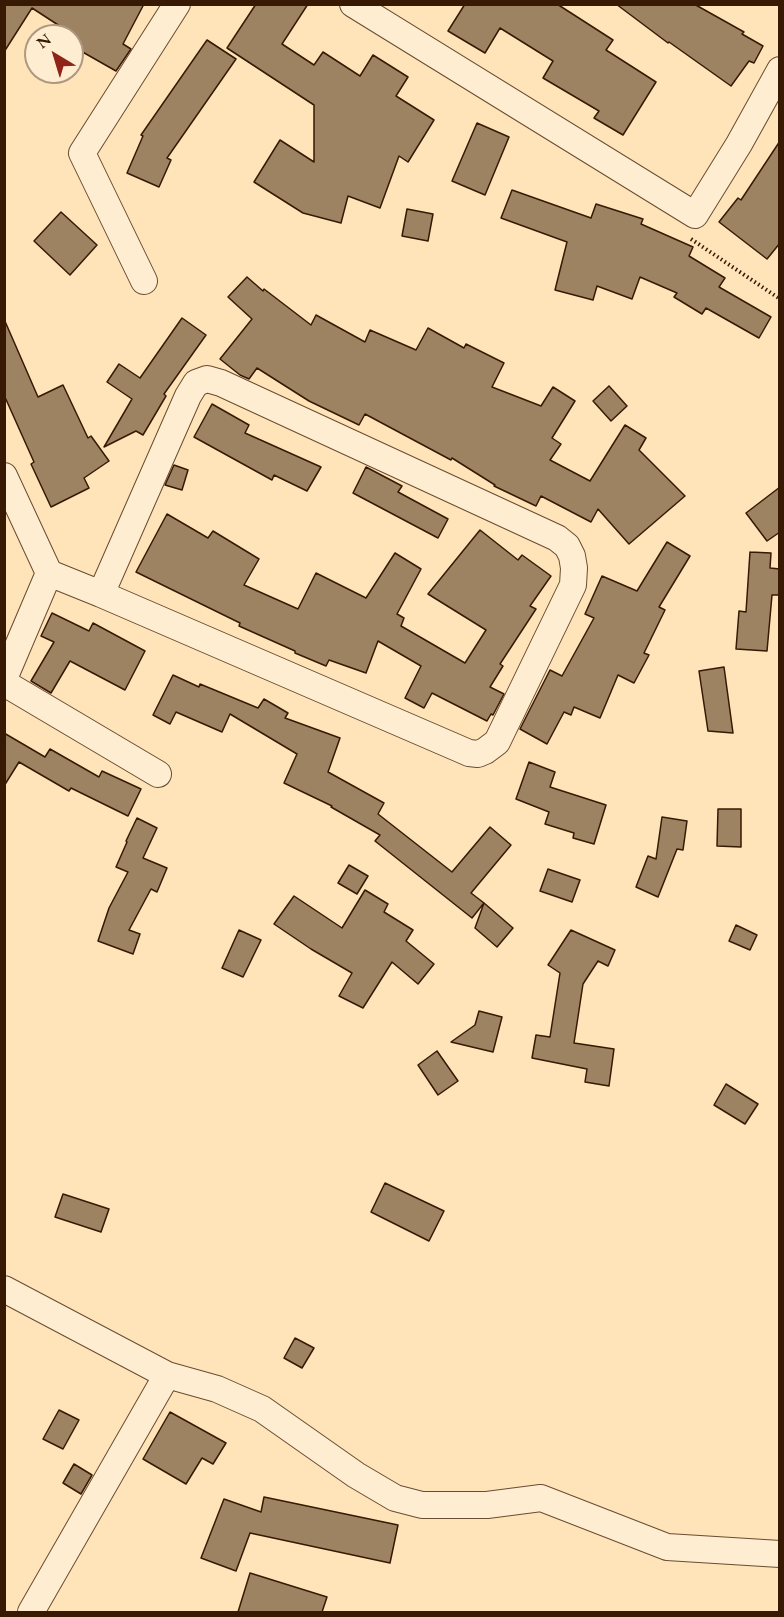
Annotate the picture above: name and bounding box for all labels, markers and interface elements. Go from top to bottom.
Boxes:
north arrow [24,24,84,84]
text: N [32,29,55,53]

